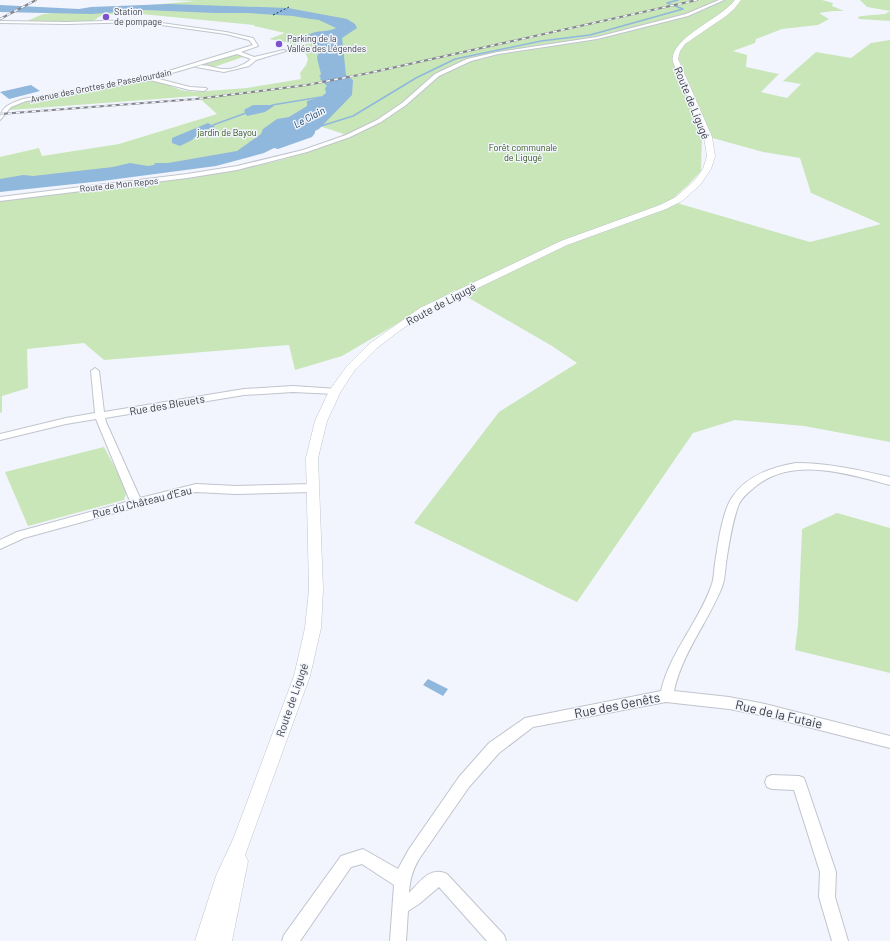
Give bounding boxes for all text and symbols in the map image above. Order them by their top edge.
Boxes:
place label: Station de pompage [114,6,162,27]
marker: Station de pompage [101,12,111,22]
place label: Parking de la Vallée des Légendes [287,33,366,54]
marker: Parking de la Vallée des Légendes [274,39,284,49]
street label: Route de Ligugé [672,65,713,141]
street label: Avenue des Grottes de Passelourdain [29,66,172,105]
water label: Le Clain [291,104,327,130]
park label: jardin de Bayou [196,127,257,138]
park label: Forêt communale de Ligugé [489,142,557,163]
street label: Route de Mon Repos [79,175,159,194]
street label: Route de Ligugé [404,280,478,327]
street label: Rue des Bleuets [128,391,206,418]
street label: Rue du Château d'Eau [91,483,193,520]
street label: Route de Ligugé [273,661,310,738]
street label: Rue des Genêts [573,689,661,721]
street label: Rue de la Futaie [734,696,824,732]

